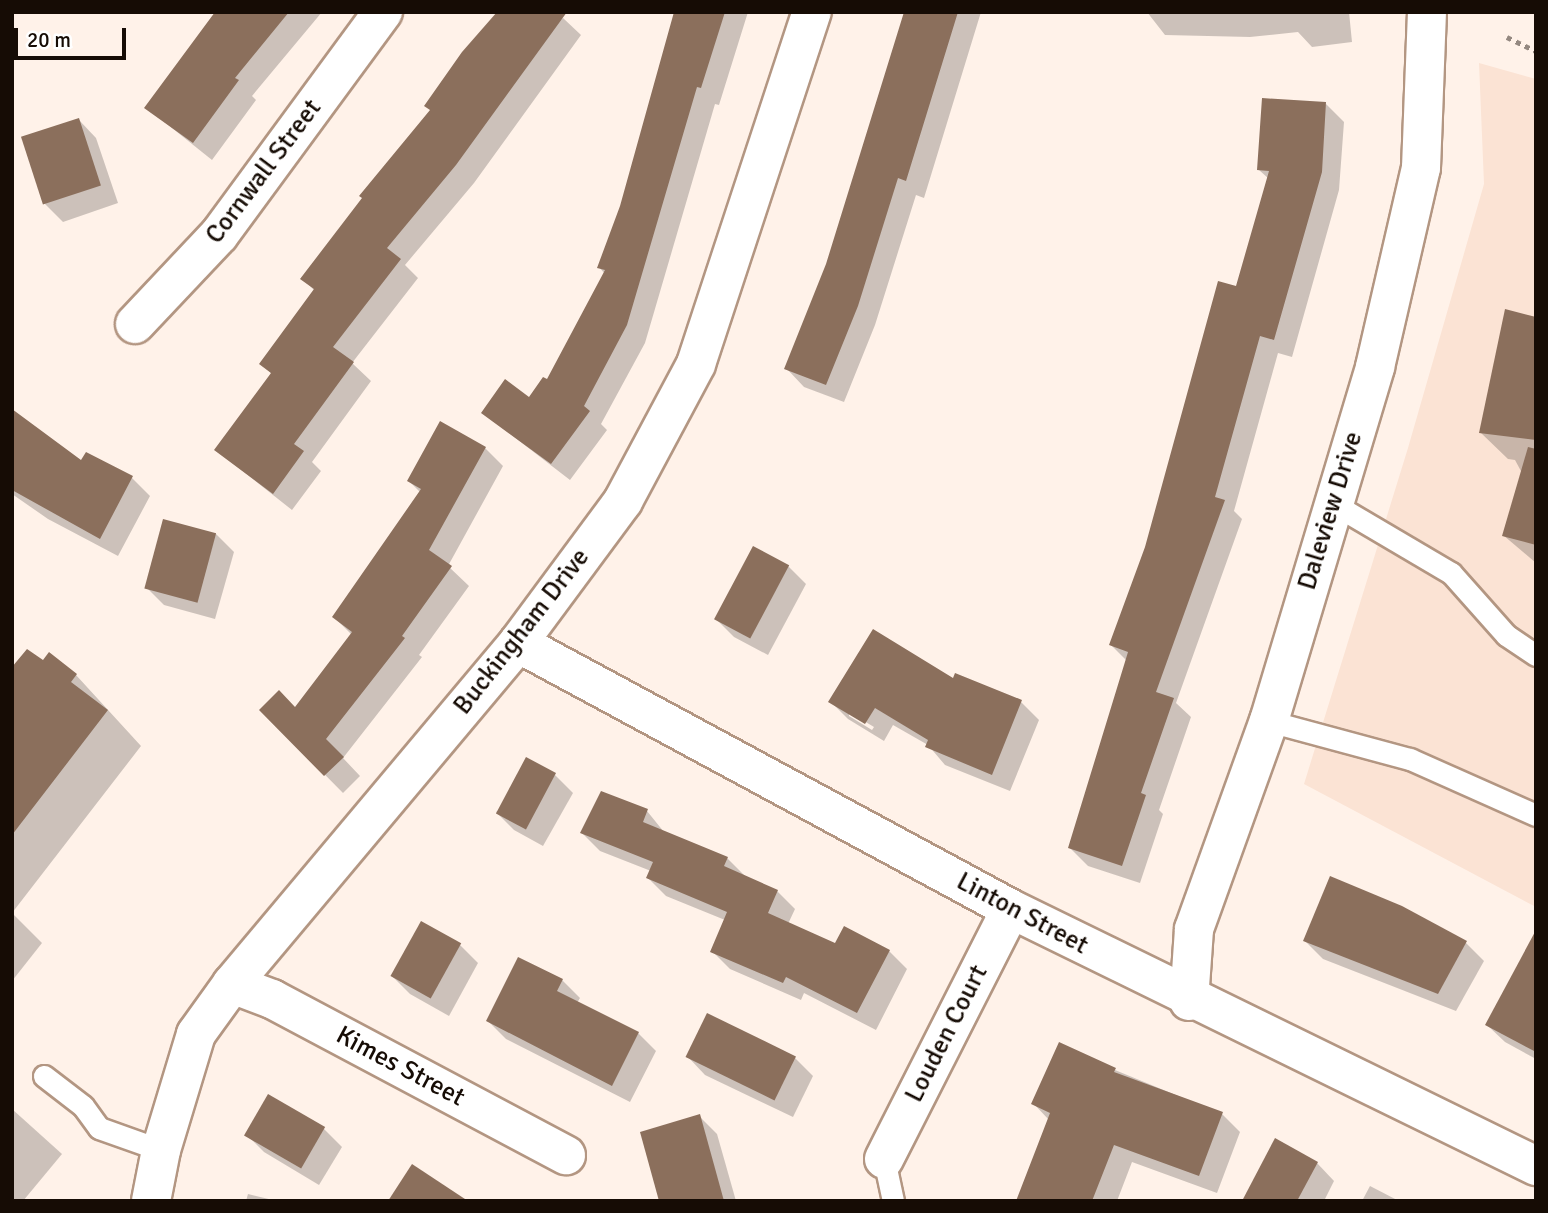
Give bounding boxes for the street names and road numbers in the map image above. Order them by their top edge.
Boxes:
street label: Cornwall Street [200,94,328,250]
street label: Daleview Drive [1292,428,1370,594]
street label: Buckingham Drive [448,543,596,721]
street label: Linton Street [951,866,1093,962]
street label: Louden Court [899,960,995,1108]
street label: Kimes Street [330,1020,470,1114]

